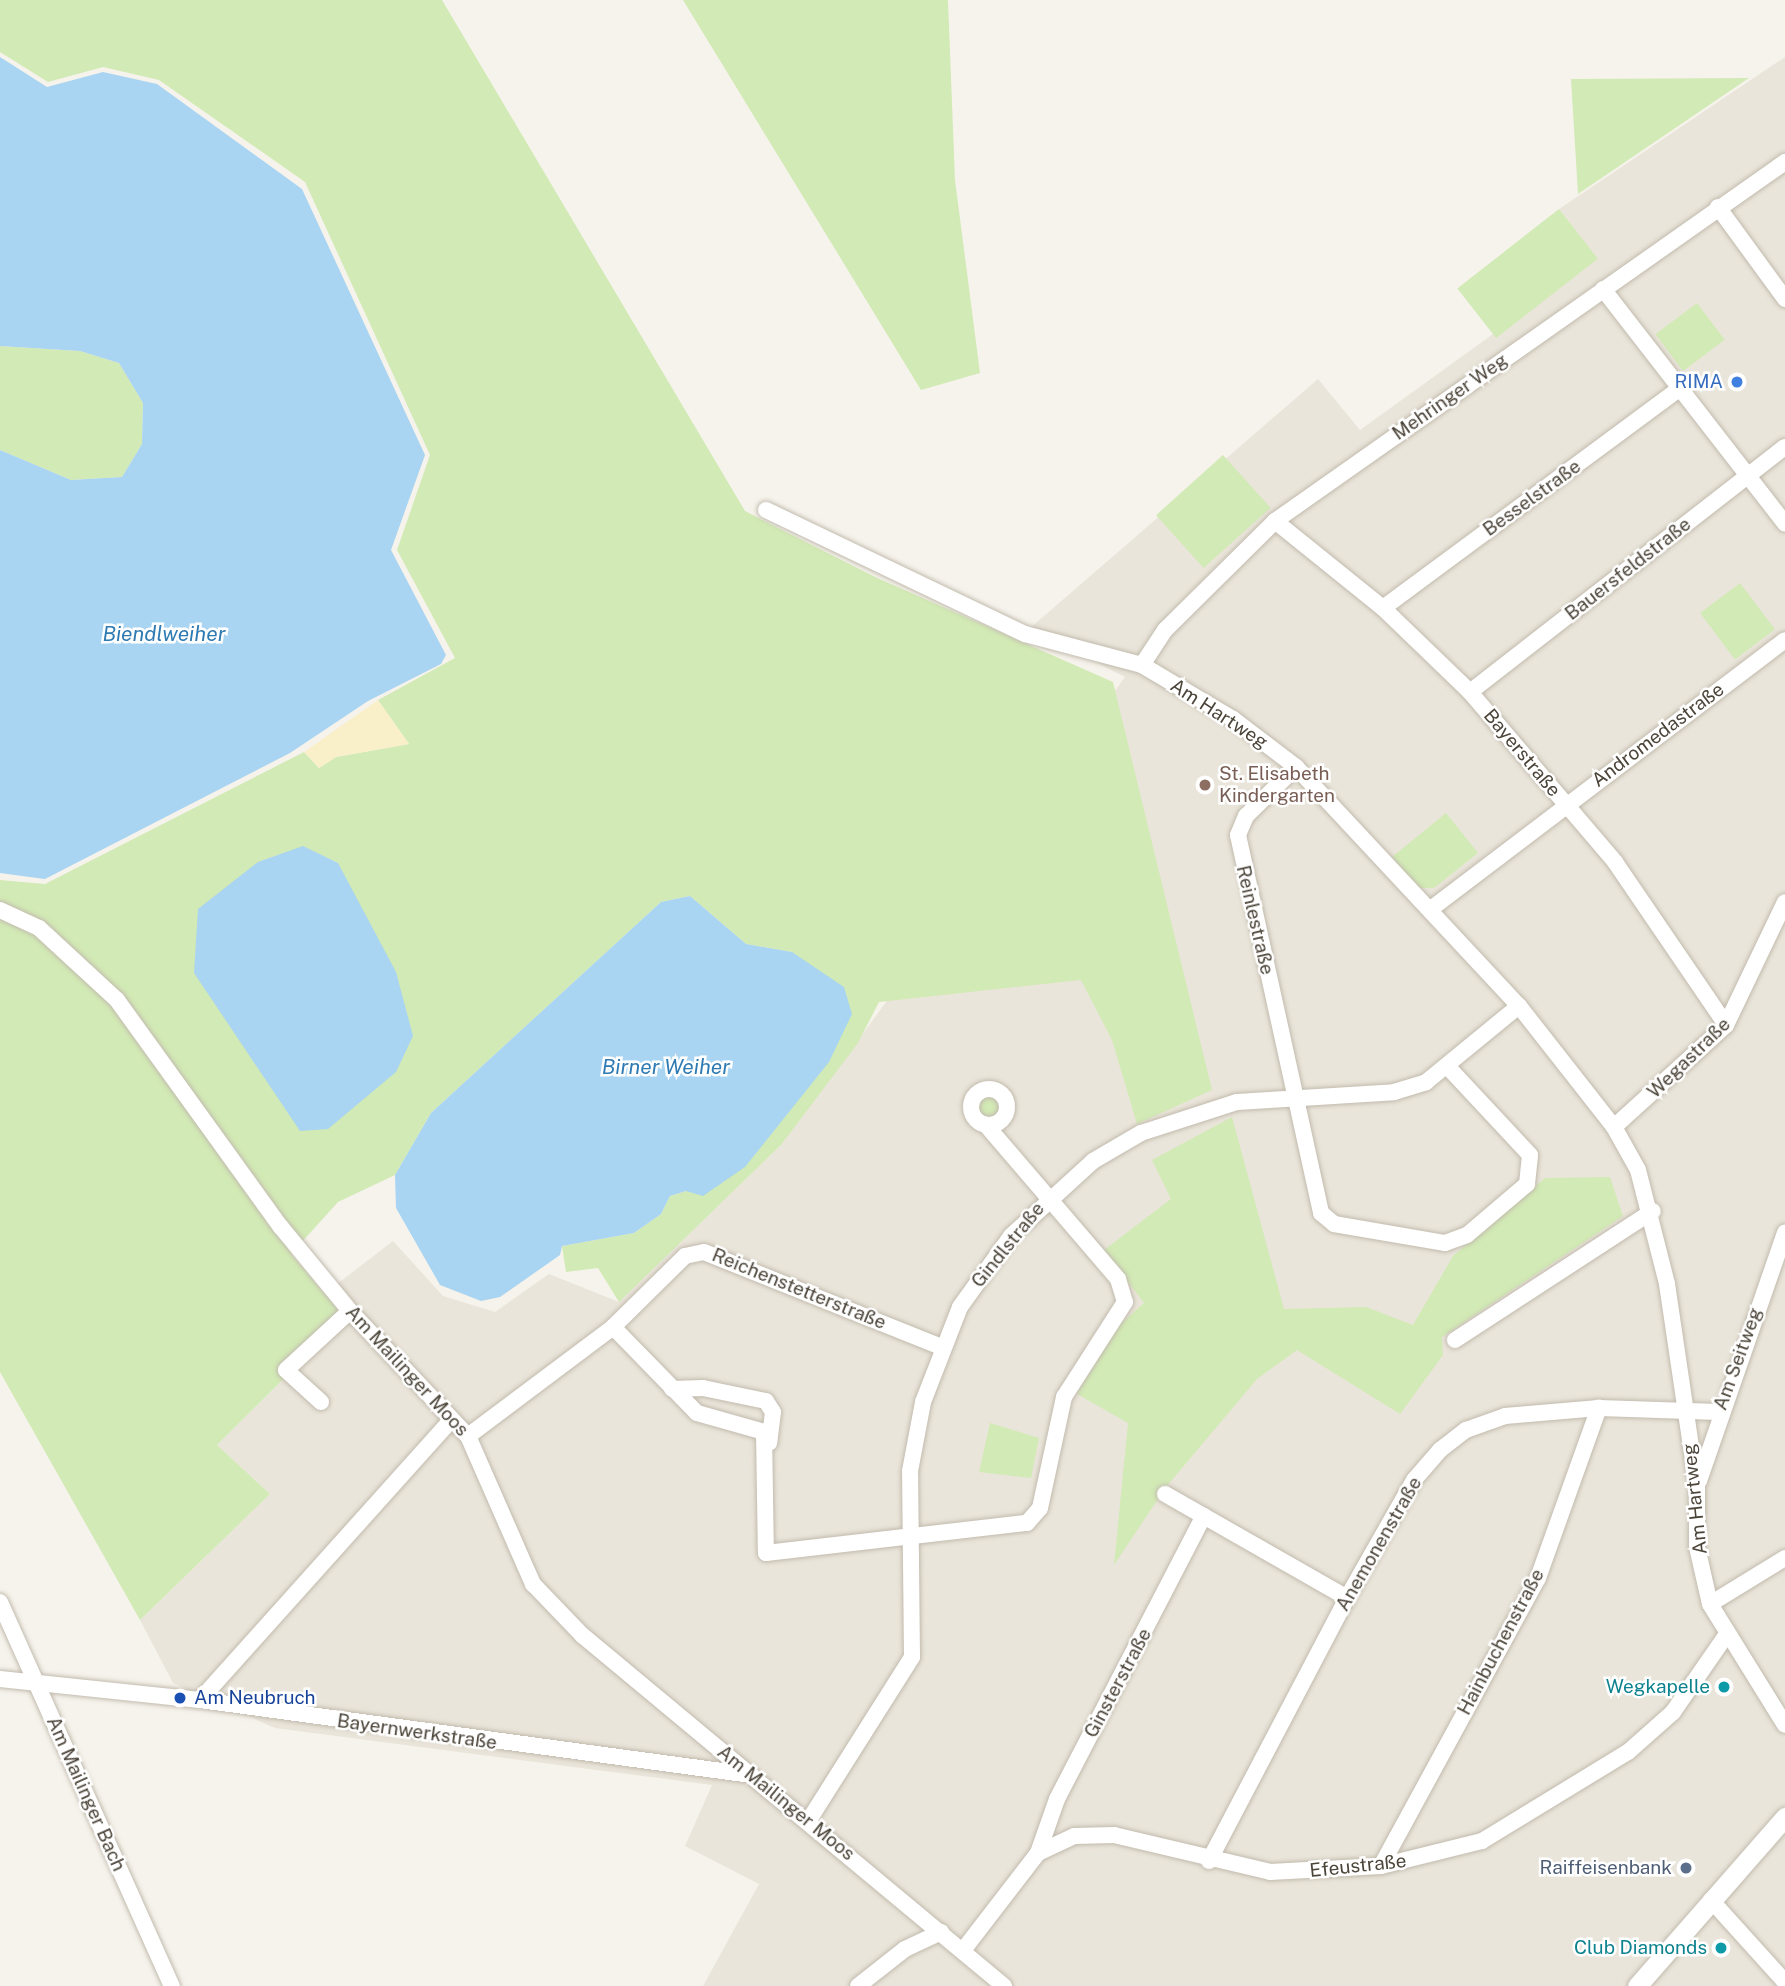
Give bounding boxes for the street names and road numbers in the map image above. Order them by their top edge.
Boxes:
street label: Mehringer Weg [1388,349,1512,445]
street label: Besselstraße [1479,455,1585,541]
street label: Bauersfeldstraße [1561,513,1695,625]
street label: Am Hartweg [1166,674,1272,754]
street label: Andromedastraße [1588,678,1728,792]
street label: Bayerstraße [1479,705,1565,801]
street label: Reinlestraße [1231,863,1279,977]
street label: Wegastraße [1643,1013,1735,1103]
street label: Gindlstraße [967,1198,1049,1292]
street label: Reichenstetterstraße [709,1244,889,1334]
street label: Am Mailinger Moos [341,1301,473,1441]
street label: Am Seitweg [1709,1305,1767,1413]
street label: Am Hartweg [1678,1442,1712,1556]
street label: Anemonenstraße [1331,1473,1427,1615]
street label: Hainbuchenstraße [1453,1565,1549,1719]
street label: Ginsterstraße [1080,1624,1156,1742]
street label: Bayernwerkstraße [336,1709,498,1755]
street label: Am Mailinger Bach [42,1713,130,1875]
street label: Am Mailinger Moos [713,1741,859,1865]
street label: Efeustraße [1308,1850,1408,1882]

